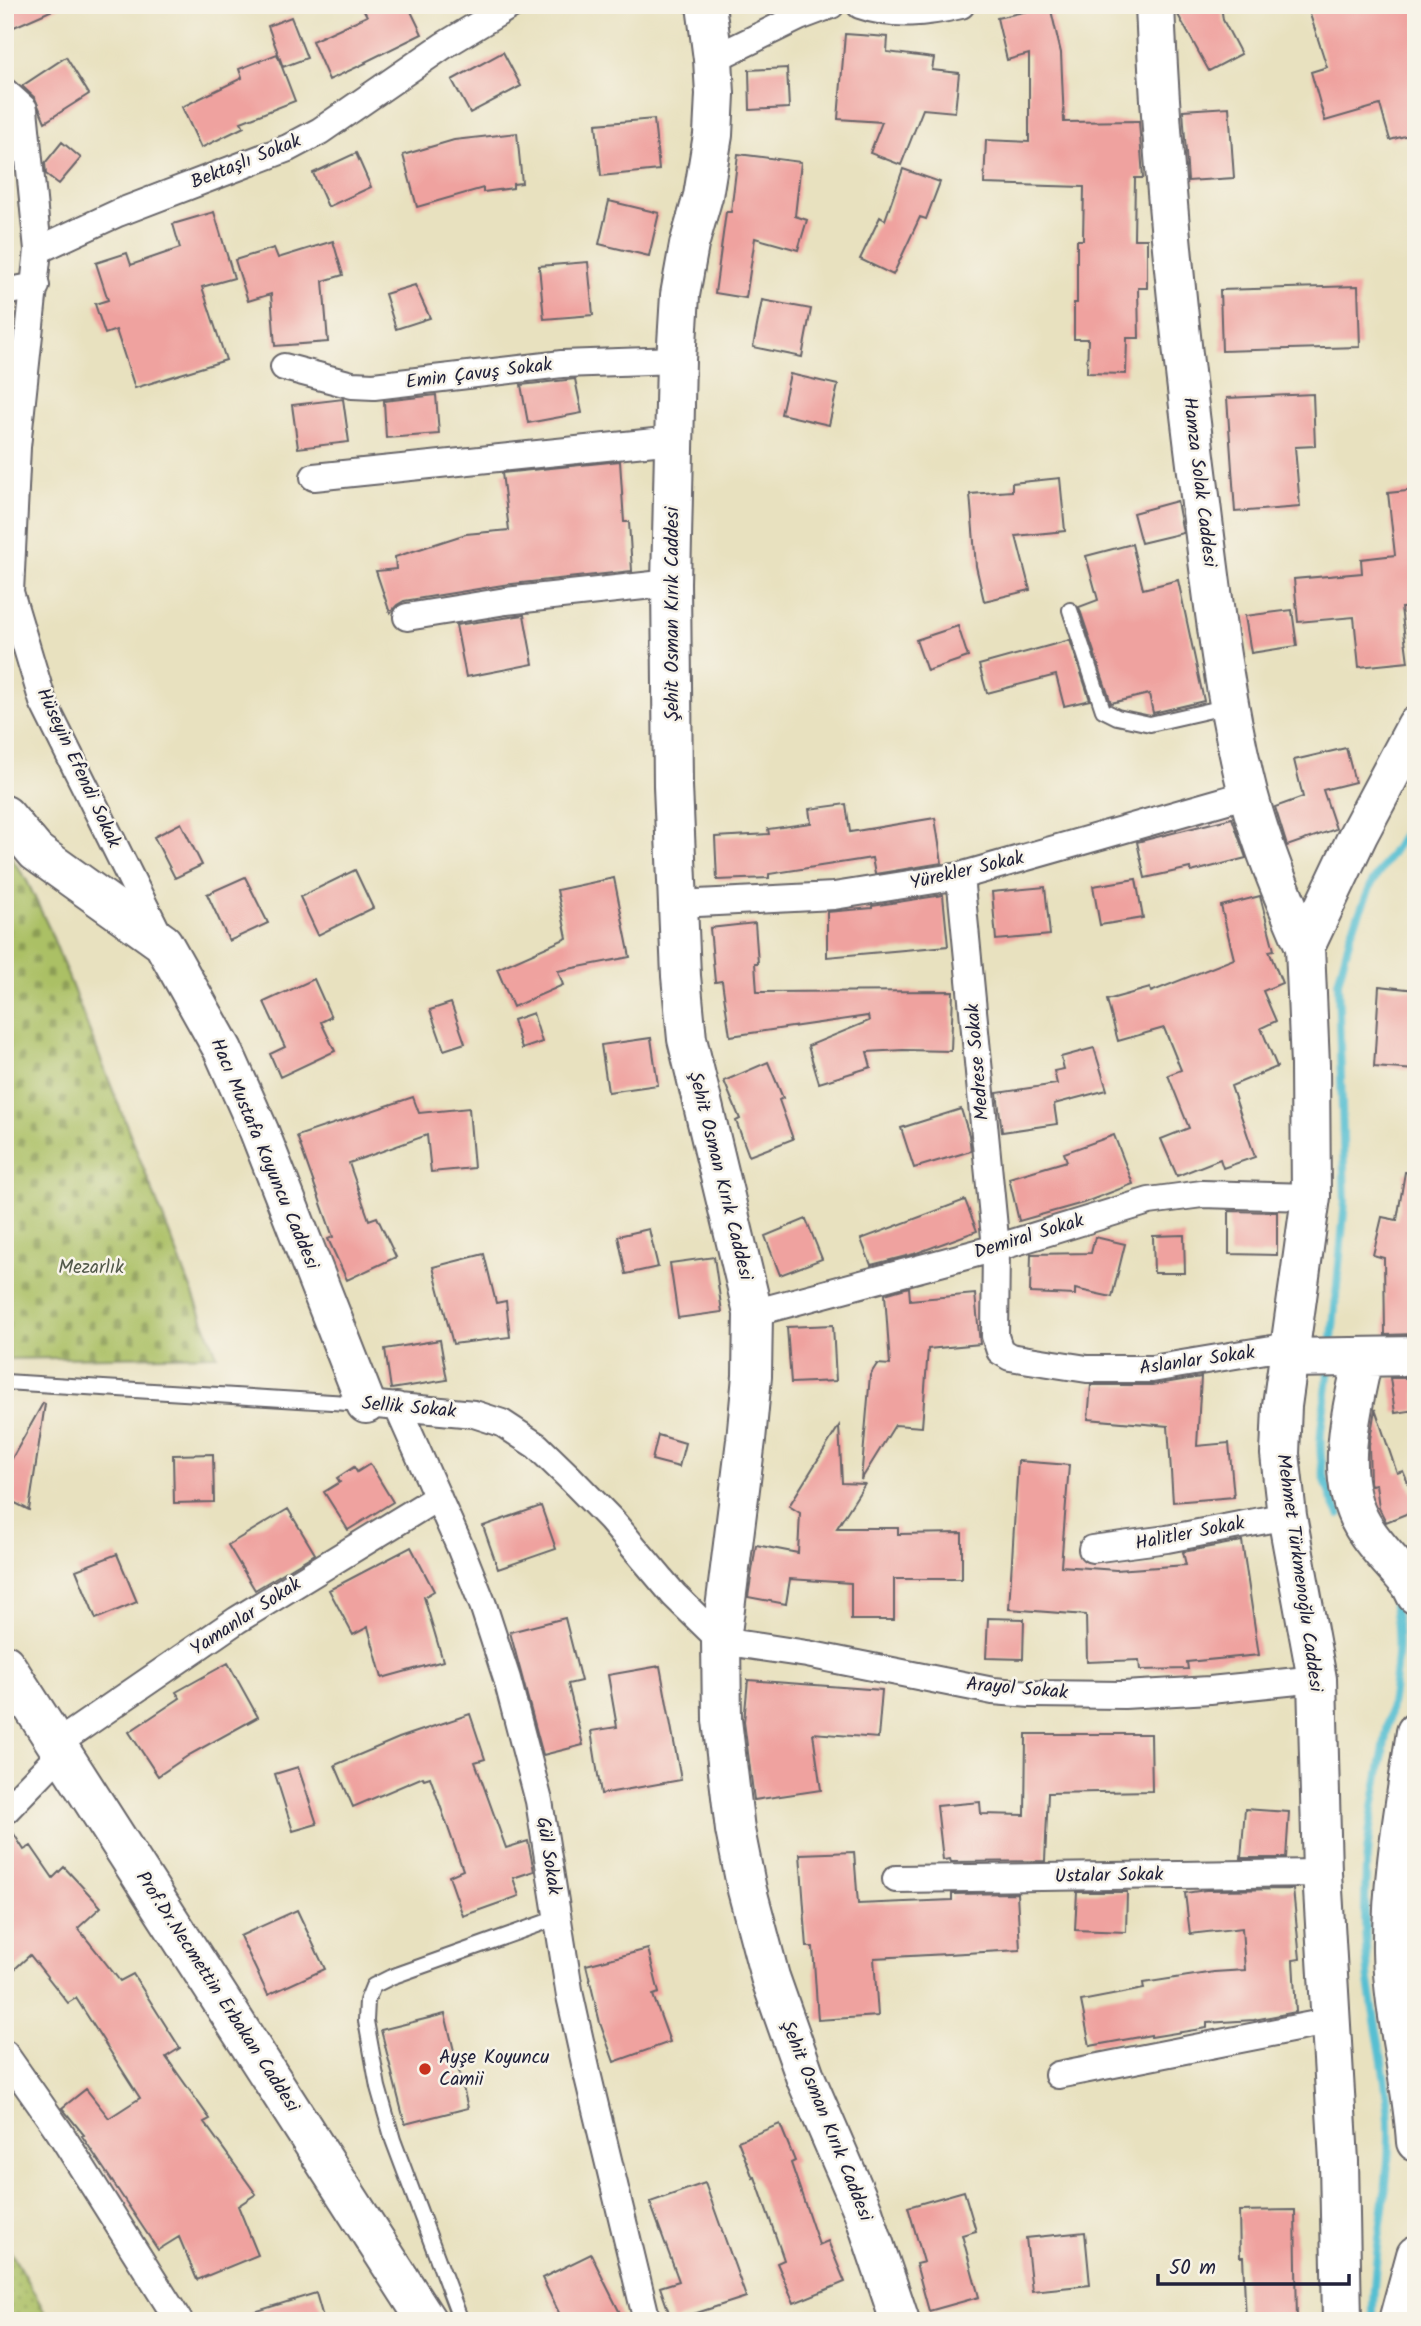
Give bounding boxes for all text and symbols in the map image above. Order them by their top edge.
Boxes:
street label: Bektaşlı Sokak [186,126,306,198]
street label: Emin Çavuş Sokak [404,350,554,398]
street label: Hamza Solak Caddesi [1174,395,1224,570]
street label: Şehit Osman Kırık Caddesi [658,505,688,721]
street label: Hüseyin Efendi Sokak [28,683,128,853]
street label: Yürekler Sokak [907,843,1027,899]
street label: Medrese Sokak [958,1002,998,1122]
street label: Hacı Mustafa Koyuncu Caddesi [202,1034,327,1276]
street label: Şehit Osman Kırık Caddesi [680,1068,761,1285]
street label: Demiral Sokak [970,1206,1088,1268]
park label: Mezarlık [58,1253,124,1283]
street label: Aslanlar Sokak [1137,1338,1257,1384]
street label: Sellik Sokak [361,1389,457,1427]
street label: Mehmet Türkmenoğlu Caddesi [1267,1452,1331,1695]
street label: Halitler Sokak [1133,1509,1247,1559]
street label: Yamanlar Sokak [185,1570,307,1664]
street label: Arayol Sokak [965,1670,1069,1708]
street label: Gül Sokak [527,1815,569,1897]
street label: Ustalar Sokak [1054,1860,1164,1892]
street label: Prof.Dr.Necmettin Erbakan Caddesi [127,1865,307,2120]
street label: Şehit Osman Kırık Caddesi [772,2016,881,2227]
place label: Ayşe Koyuncu Camii [439,2043,549,2095]
marker: Ayşe Koyuncu Camii [417,2061,433,2077]
scale bar [1158,2242,1349,2286]
text: 50 m [1169,2252,1216,2285]

